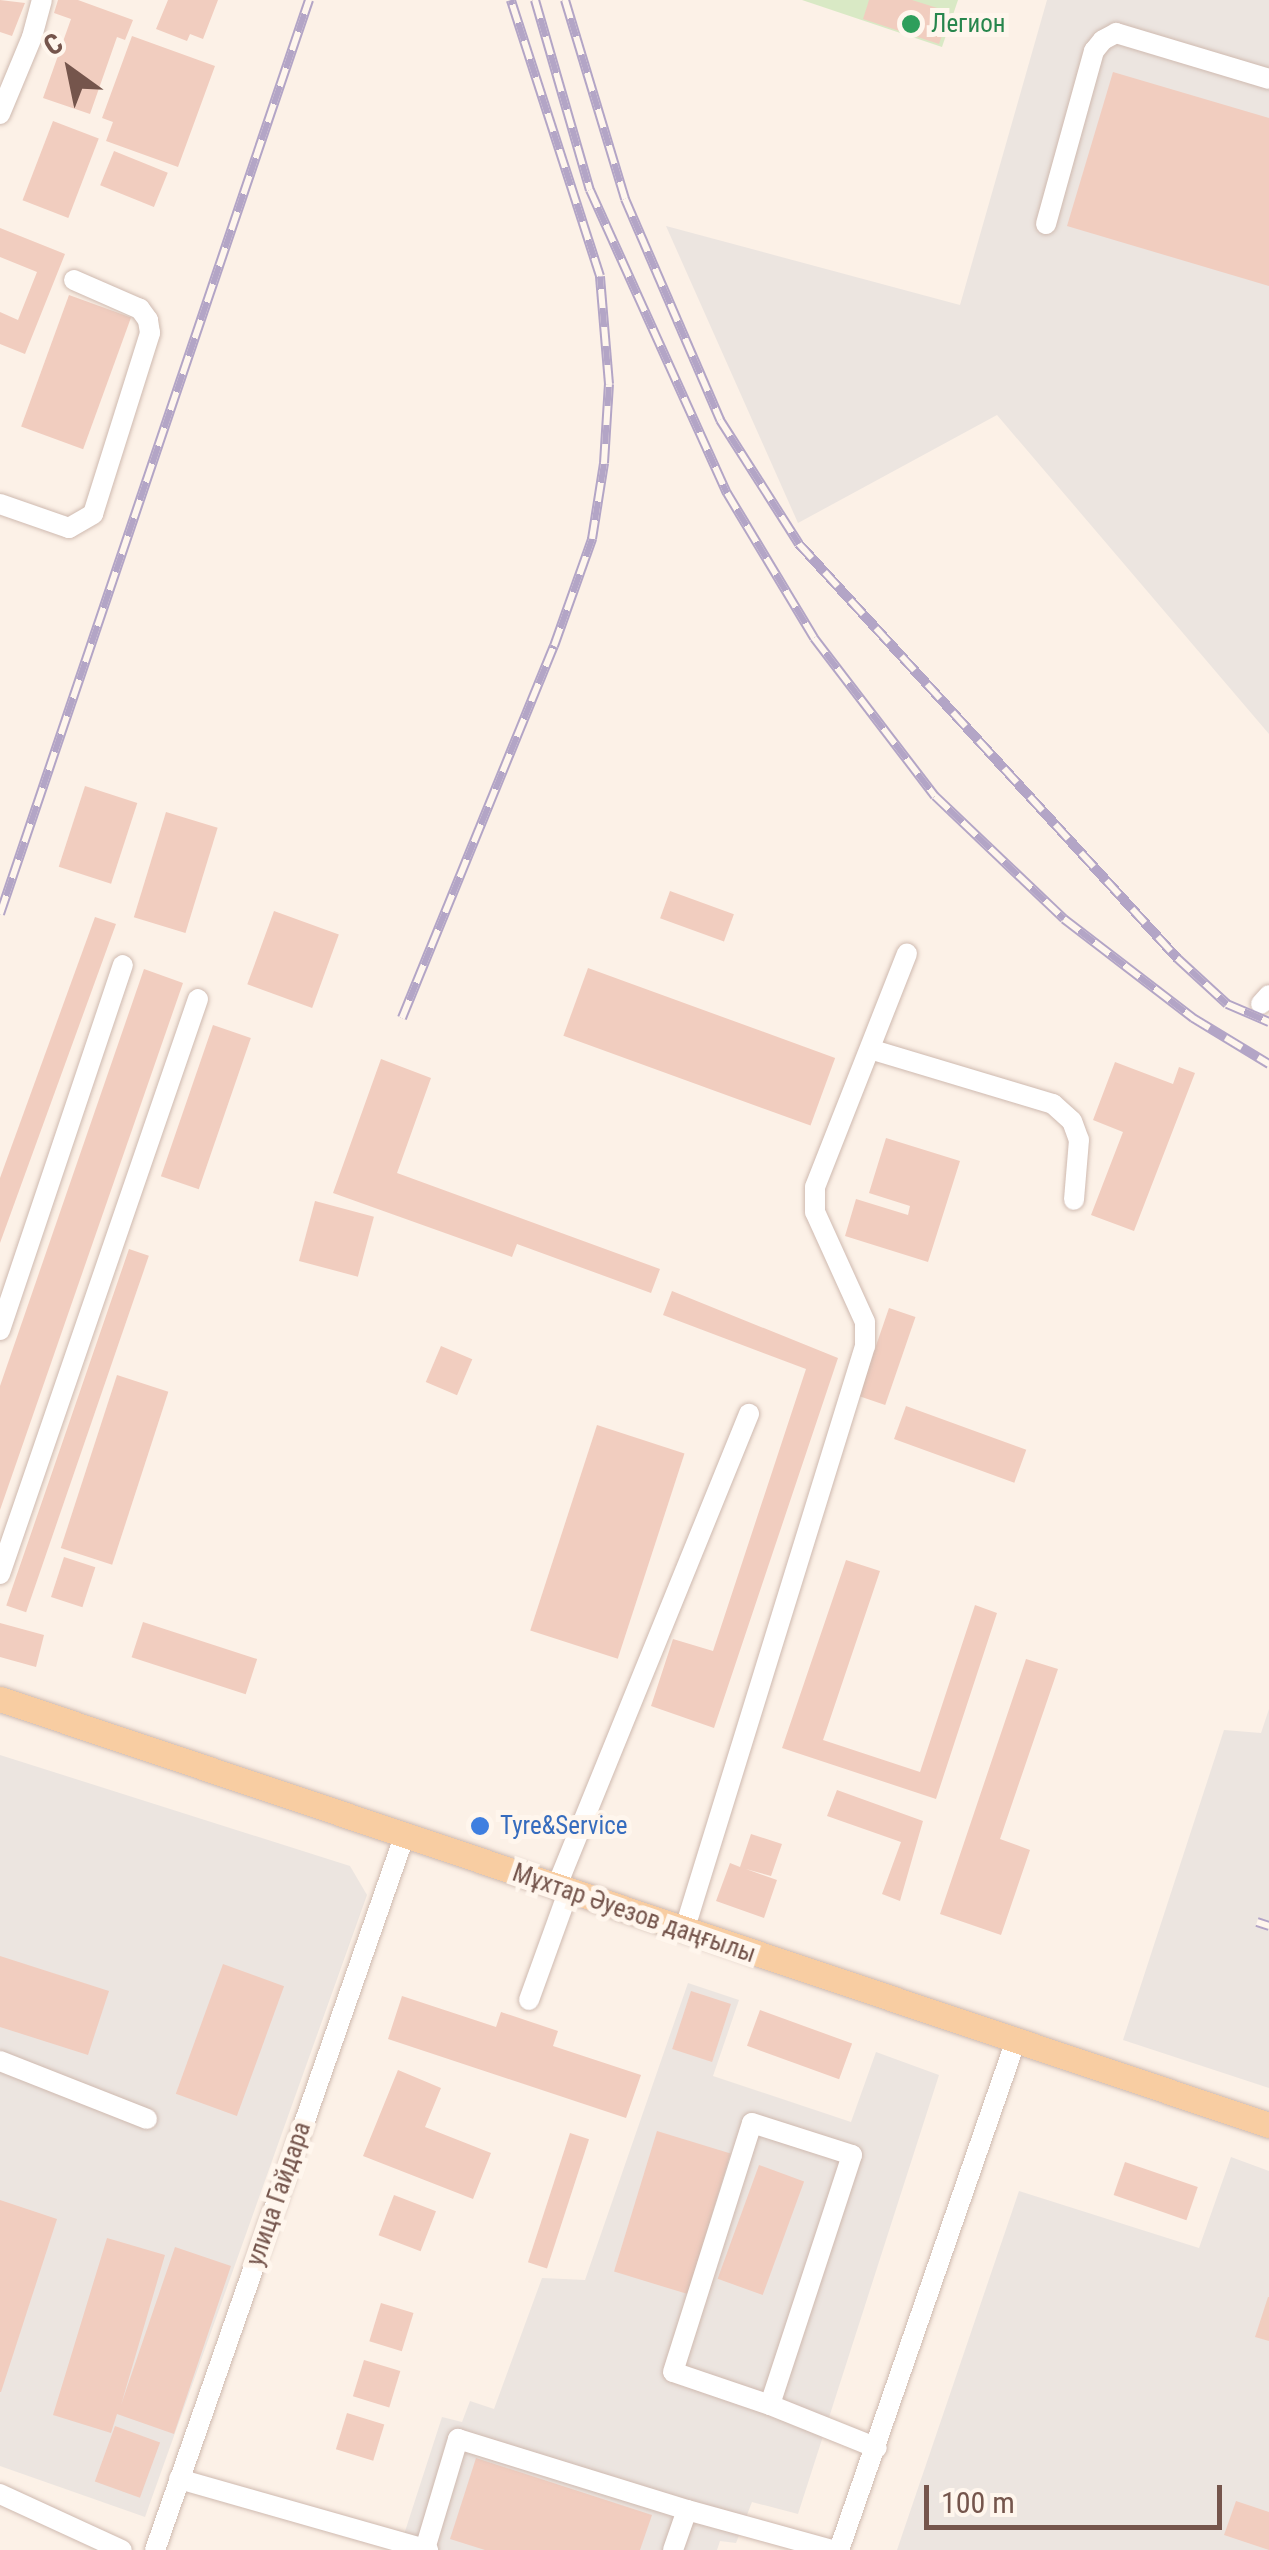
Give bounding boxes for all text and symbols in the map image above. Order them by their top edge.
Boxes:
place label: Легион [931,9,1005,39]
marker: Легион [900,13,922,35]
north arrow [20,20,120,120]
text: С [38,26,69,63]
place label: Tyre&Service [500,1811,627,1841]
marker: Tyre&Service [469,1815,491,1837]
street label: Мұхтар Әуезов даңғылы [508,1858,760,1970]
street label: улица Гайдара [240,2118,318,2270]
scale bar [929,2465,1226,2527]
text: 100 m [941,2485,1015,2520]

